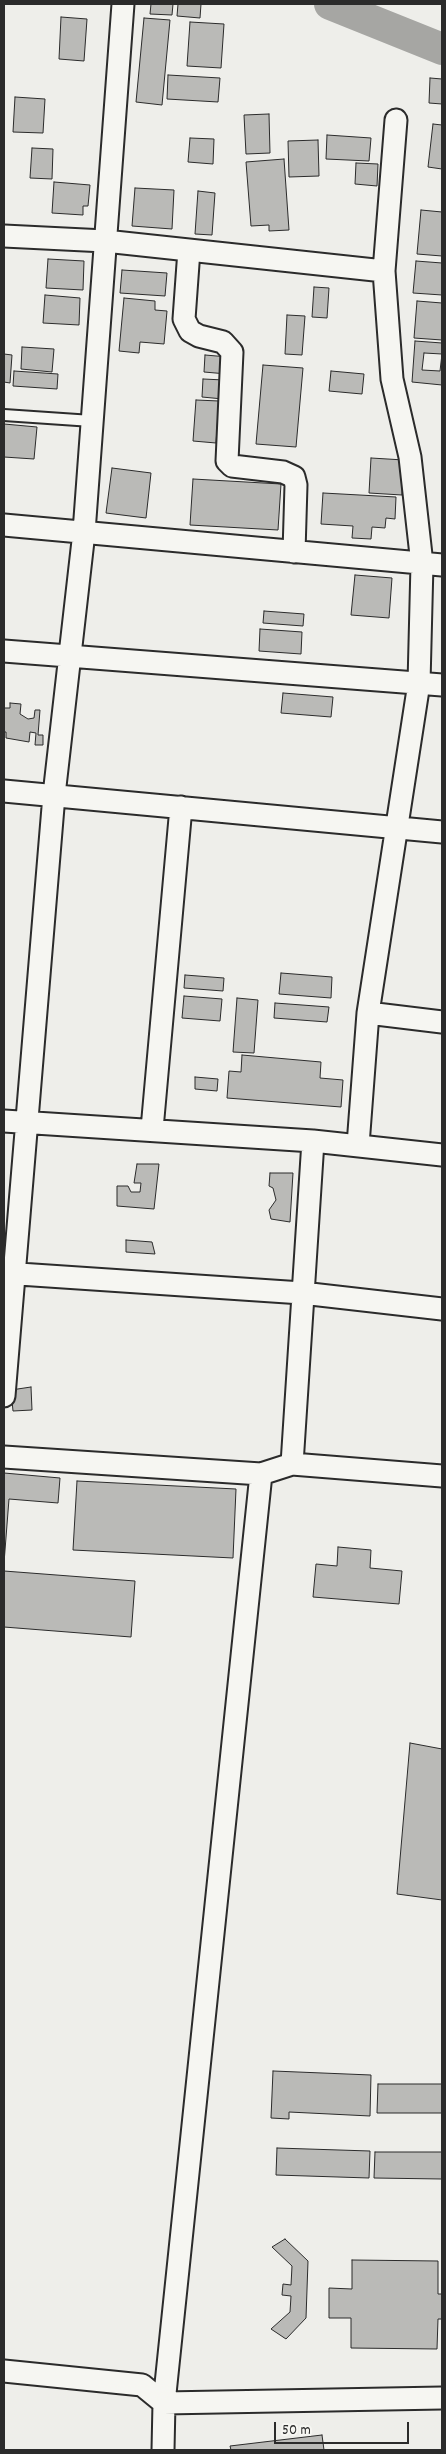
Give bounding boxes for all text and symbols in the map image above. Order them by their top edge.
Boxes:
scale bar [276,2412,411,2444]
text: 50 m [282,2420,311,2442]

